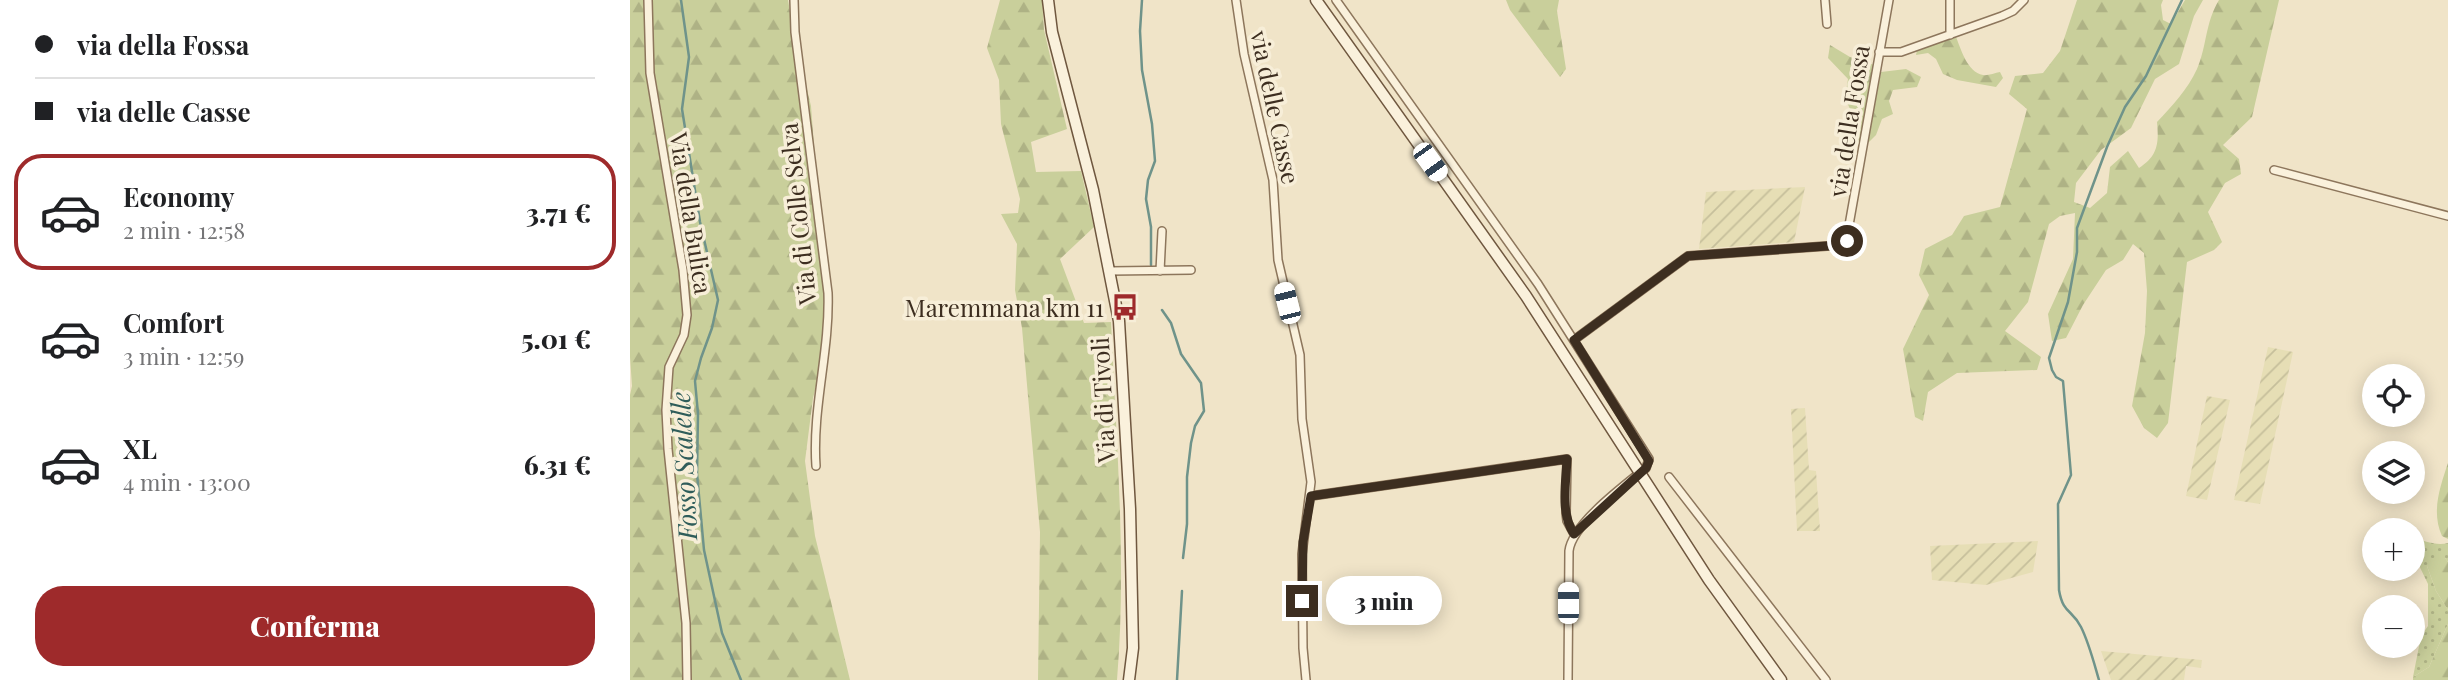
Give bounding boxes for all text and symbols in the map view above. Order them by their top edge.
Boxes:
street label: via delle Casse [1244,26,1308,187]
text: via della Fossa [77,27,249,62]
street label: via della Fossa [1820,43,1876,200]
text: via delle Casse [77,94,251,129]
street label: Via di Colle Selva [772,121,823,307]
street label: Via della Bulica [663,129,721,296]
car [1410,139,1451,185]
text: Economy [123,179,234,214]
icon: car [39,181,102,244]
text: 3.71 € [526,195,591,230]
text: 2 min · 12:58 [123,214,245,245]
route start [1831,225,1863,257]
car [1272,280,1303,326]
place label: Maremmana km 11 [905,291,1104,323]
bus stop icon: Maremmana km 11 [1110,292,1140,322]
text: Comfort [123,305,224,340]
icon: car [39,307,102,370]
text: 5.01 € [521,321,591,356]
street label: Via di Tivoli [1083,336,1121,465]
text: 3 min · 12:59 [123,340,244,371]
map controls [2362,364,2425,658]
button: locate [2362,364,2425,427]
water label: Fosso Scalelle [662,391,704,542]
text: XL [123,431,157,466]
icon: car [39,433,102,496]
button: layers [2362,441,2425,504]
text: 6.31 € [524,447,591,482]
text: 4 min · 13:00 [123,466,251,497]
button: + [2362,518,2425,581]
callout: 3 min [1326,576,1442,626]
car [1558,582,1579,624]
route end [1286,585,1318,617]
text: 3 min [1354,585,1414,616]
button: Conferma [35,586,595,666]
button: − [2362,595,2425,658]

